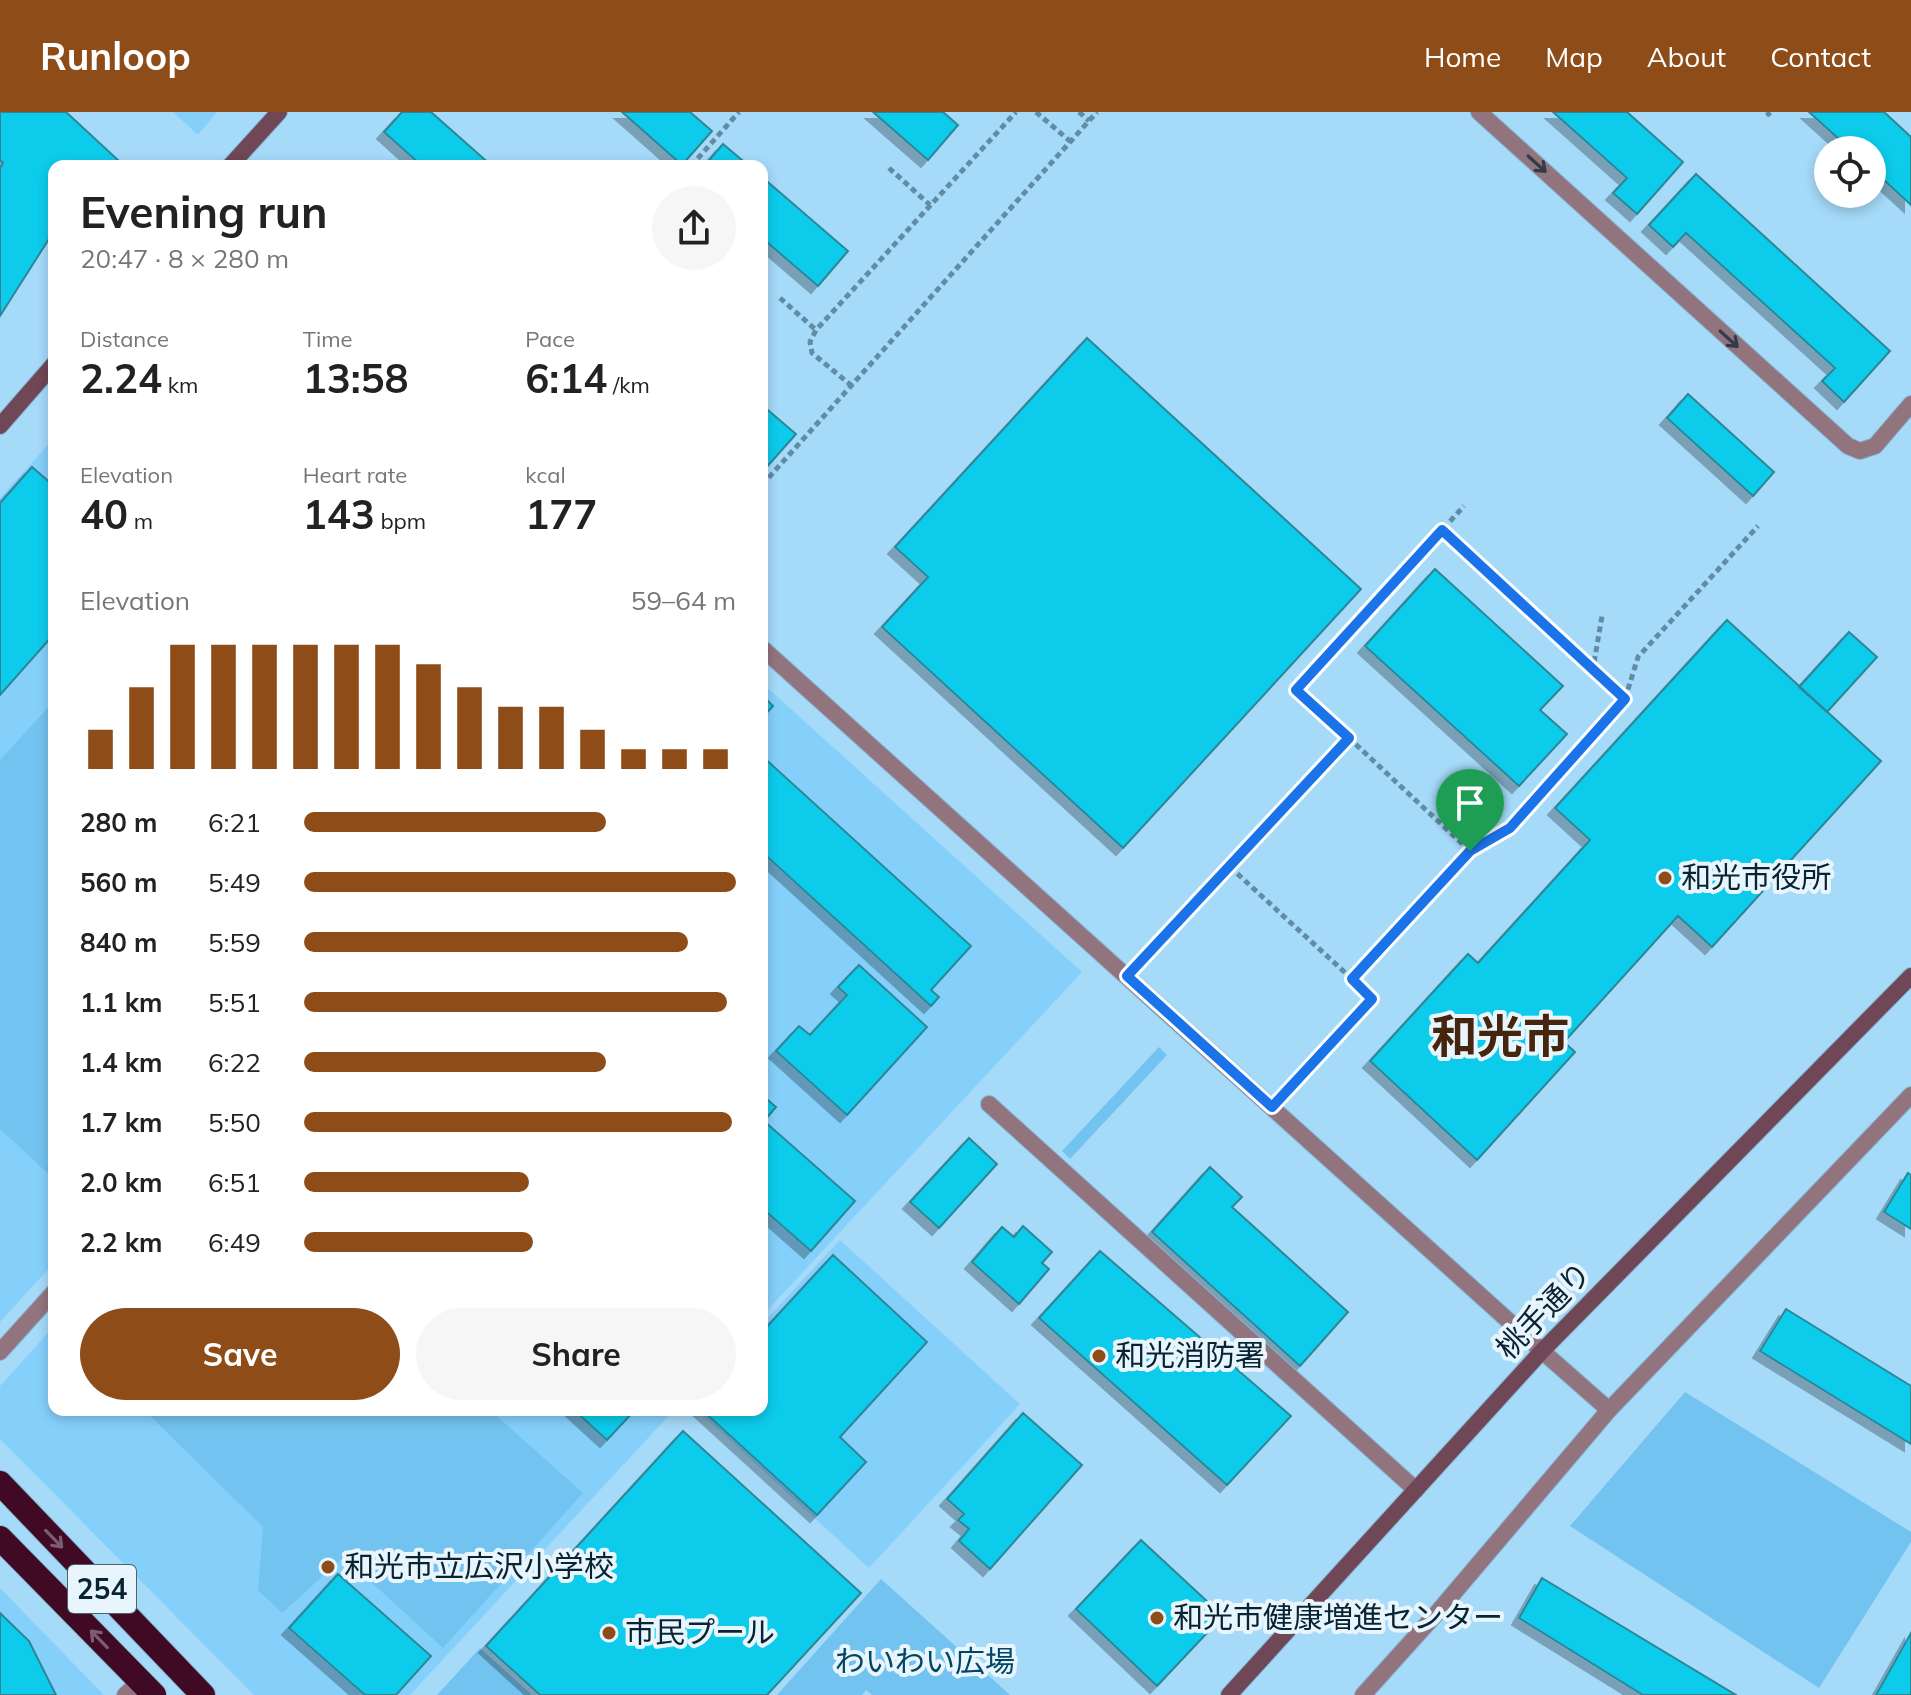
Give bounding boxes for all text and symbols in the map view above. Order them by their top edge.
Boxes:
text: Runloop [40,32,191,80]
text: Home [1424,39,1501,74]
text: Map [1545,39,1603,74]
text: About [1647,39,1726,74]
text: Contact [1770,39,1871,74]
map controls [1814,136,1886,208]
button: locate [1814,136,1886,208]
one-way arrow [1526,155,1546,173]
text: Evening run [80,184,327,239]
button: share [652,186,736,270]
text: 20:47 · 8 × 280 m [80,242,289,275]
text: Distance [80,325,169,353]
text: Time [303,325,352,353]
text: Pace [525,325,575,353]
one-way arrow [1719,329,1739,347]
text: 2.24 [80,353,162,403]
text: 13:58 [303,353,409,403]
text: 6:14 [525,353,607,403]
text: km [162,371,198,399]
text: /km [607,371,650,399]
text: Elevation [80,461,173,489]
text: Heart rate [303,461,407,489]
text: kcal [525,461,566,489]
text: 40 [80,489,128,539]
text: 143 [303,489,375,539]
text: 177 [525,489,597,539]
text: m [128,507,153,535]
text: bpm [375,507,426,535]
text: Elevation [80,584,190,617]
text: 59–64 m [631,584,736,617]
pin [1436,769,1504,851]
icon: arrive [1448,781,1492,825]
text: 280 m [80,806,157,839]
text: 6:21 [208,806,261,839]
place label: 和光市役所 [1681,858,1831,896]
text: 560 m [80,866,157,899]
text: 5:49 [208,866,261,899]
marker: 和光市役所 [1656,869,1674,887]
text: 840 m [80,926,157,959]
text: 5:59 [208,926,261,959]
text: 1.1 km [80,986,163,1019]
text: 5:51 [208,986,261,1019]
district label: 和光市 [1431,1007,1569,1065]
text: 1.4 km [80,1046,163,1079]
text: 6:22 [208,1046,261,1079]
text: 1.7 km [80,1106,163,1139]
text: 5:50 [208,1106,261,1139]
text: 2.0 km [80,1166,163,1199]
text: 6:51 [208,1166,261,1199]
text: 2.2 km [80,1226,163,1259]
text: 6:49 [208,1226,261,1259]
street label: 桃手通り [1488,1254,1599,1367]
button: Save [80,1308,400,1400]
button: Share [416,1308,736,1400]
place label: 和光消防署 [1115,1336,1265,1374]
marker: 和光消防署 [1090,1347,1108,1365]
one-way arrow [44,1529,63,1549]
place label: 和光市立広沢小学校 [344,1547,614,1585]
marker: 和光市立広沢小学校 [319,1558,337,1576]
road number: 254 [68,1565,136,1613]
place label: 和光市健康増進センター [1173,1598,1503,1636]
marker: 和光市健康増進センター [1148,1609,1166,1627]
place label: 市民プール [625,1613,775,1651]
marker: 市民プール [600,1624,618,1642]
one-way arrow [90,1630,109,1649]
park label: わいわい広場 [835,1642,1015,1680]

